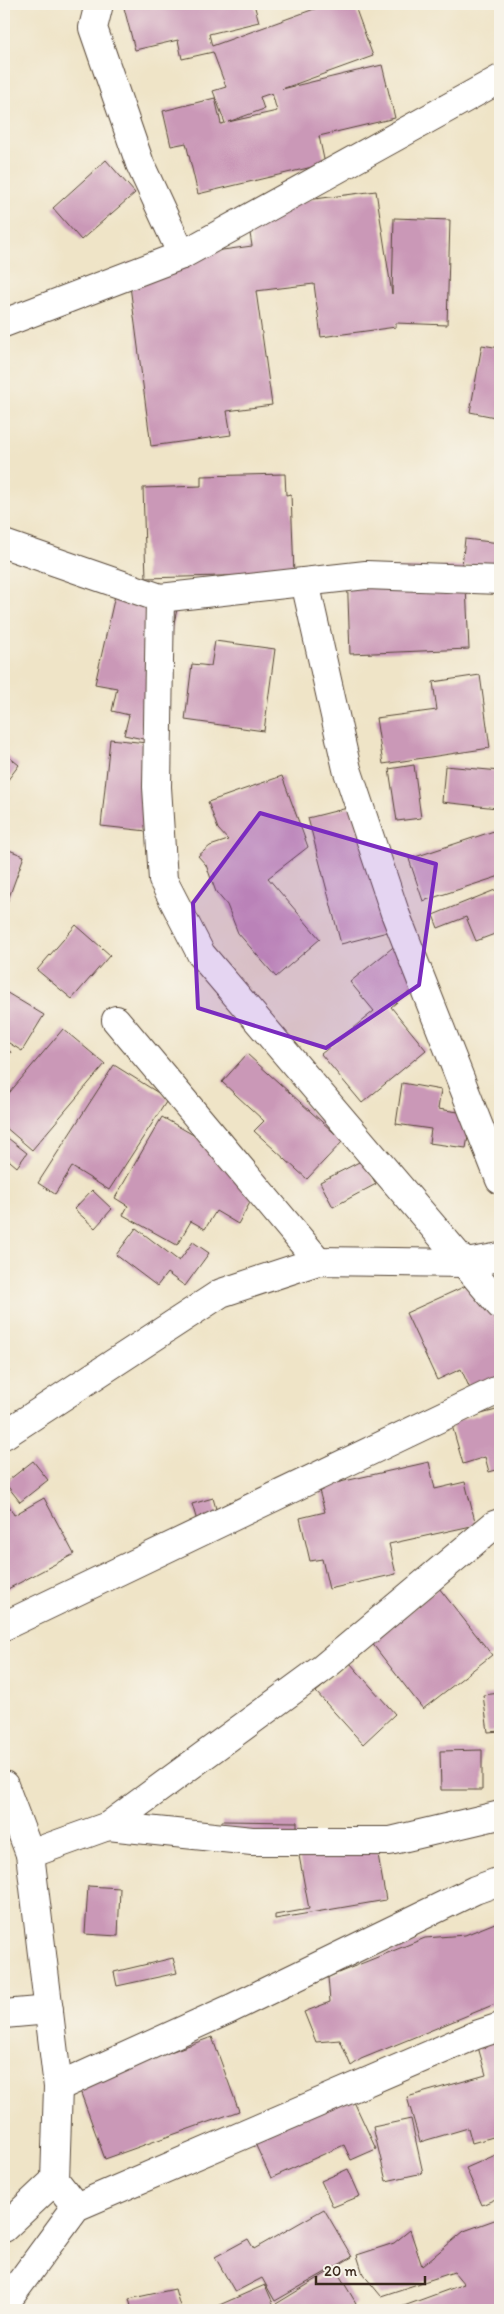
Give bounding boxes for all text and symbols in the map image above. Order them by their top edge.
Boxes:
scale bar [316,2254,425,2286]
text: 20 m [324,2262,358,2280]

